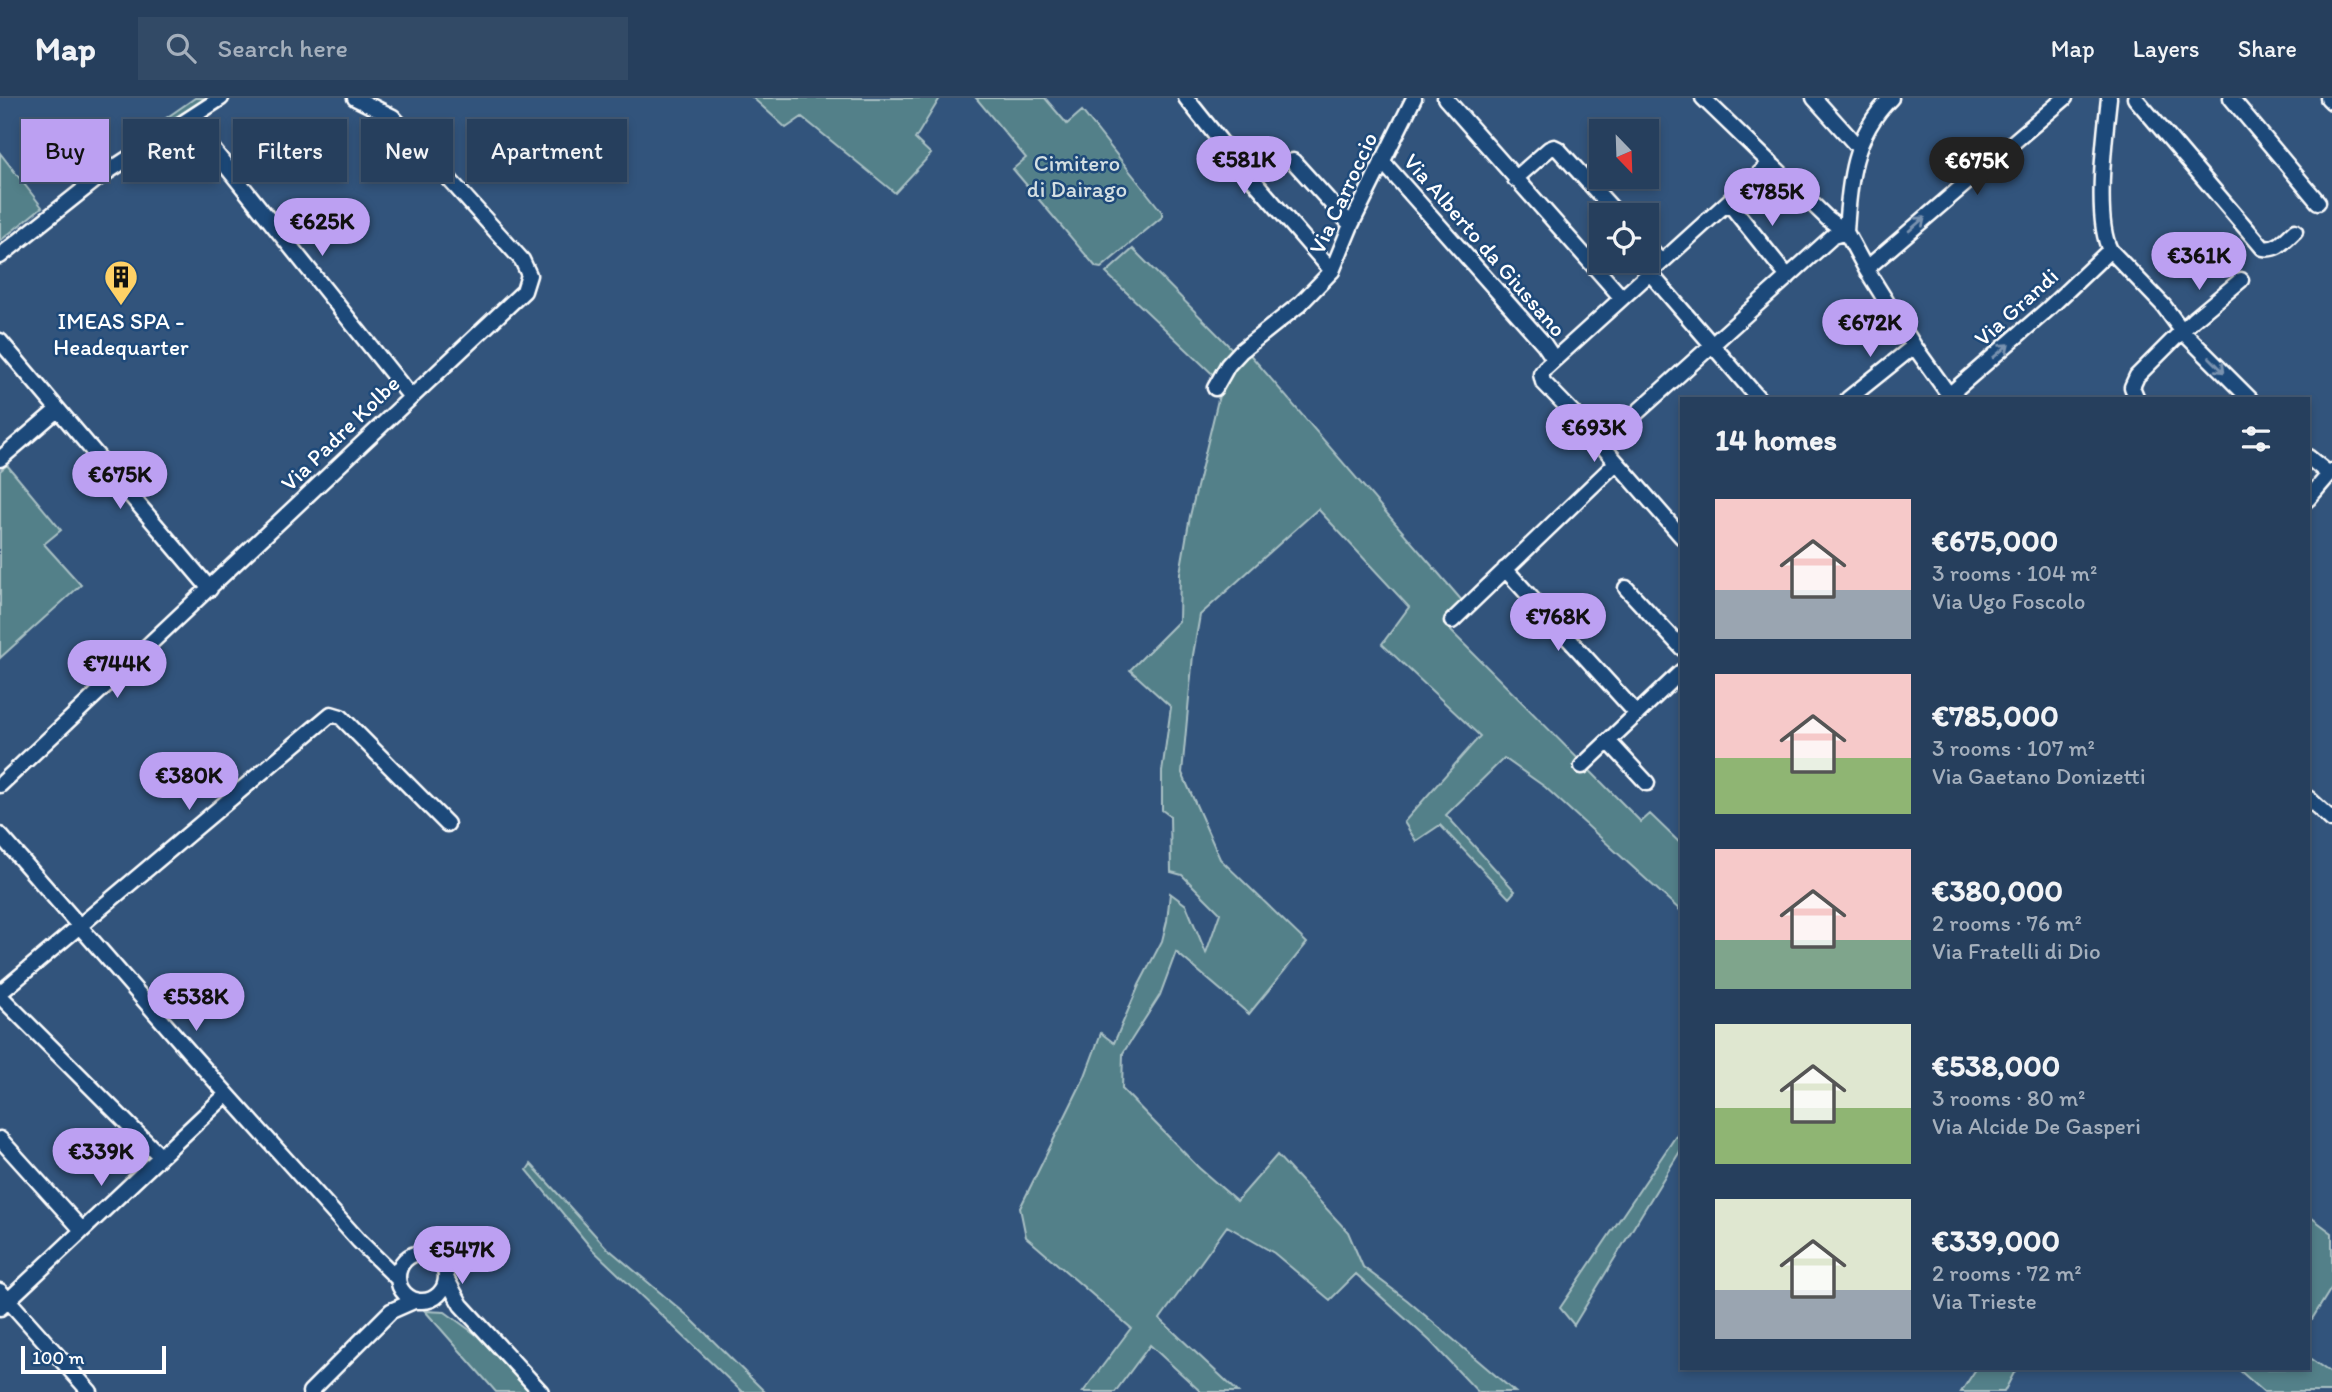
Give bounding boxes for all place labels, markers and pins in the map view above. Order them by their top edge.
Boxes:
pin: €581K [1195,136,1293,196]
pin: €675K [1928,138,2026,197]
pin: €785K [1723,169,1821,228]
pin: €625K [273,198,371,258]
pin: €361K [2150,232,2248,292]
building icon: IMEAS SPA - Headequarter [102,258,140,307]
pin: €672K [1821,300,1919,359]
place label: IMEAS SPA - Headequarter [53,307,189,361]
pin: €693K [1545,404,1643,464]
pin: €675K [71,452,169,511]
pin: €768K [1509,594,1607,653]
pin: €744K [68,640,166,700]
pin: €380K [140,752,238,812]
pin: €538K [147,974,245,1033]
pin: €339K [52,1128,150,1188]
pin: €547K [413,1226,511,1286]

